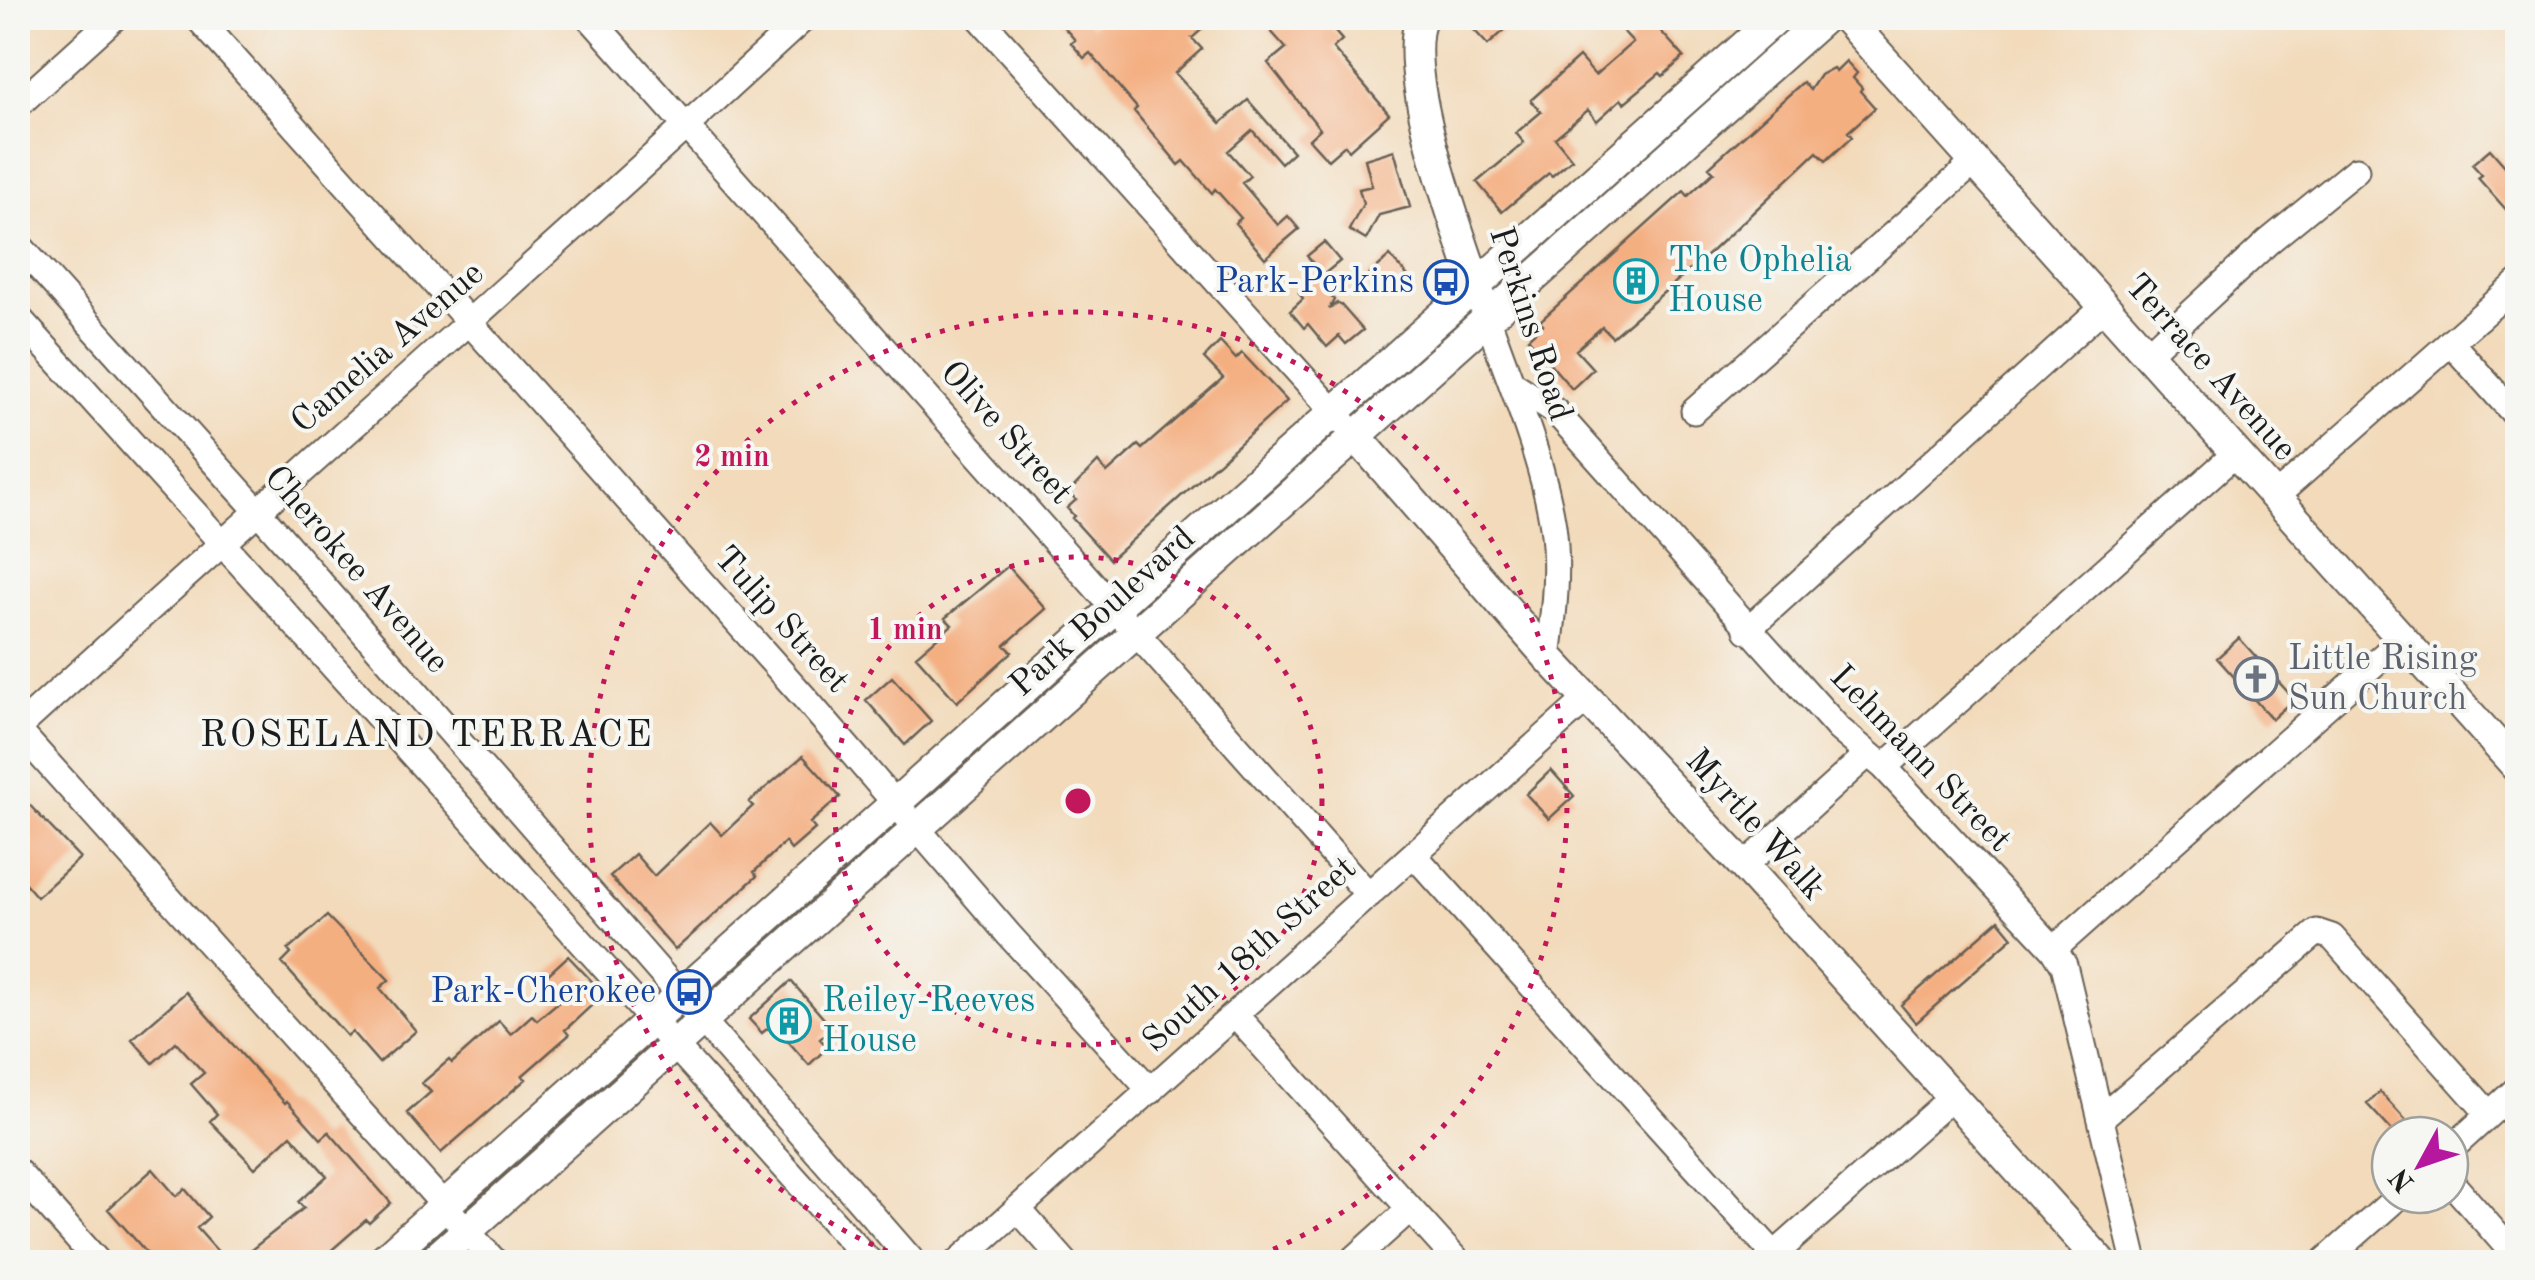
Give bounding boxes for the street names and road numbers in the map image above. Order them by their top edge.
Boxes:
street label: Perkins Road [1482,223,1578,425]
street label: Camelia Avenue [285,255,491,441]
street label: Terrace Avenue [2118,268,2302,468]
street label: Olive Street [933,355,1079,511]
street label: Cherokee Avenue [257,460,455,680]
street label: Park Boulevard [1004,520,1202,704]
street label: Tulip Street [707,540,855,700]
street label: Lehmann Street [1823,659,2017,859]
street label: Myrtle Walk [1679,743,1831,907]
street label: South 18th Street [1137,851,1363,1059]

